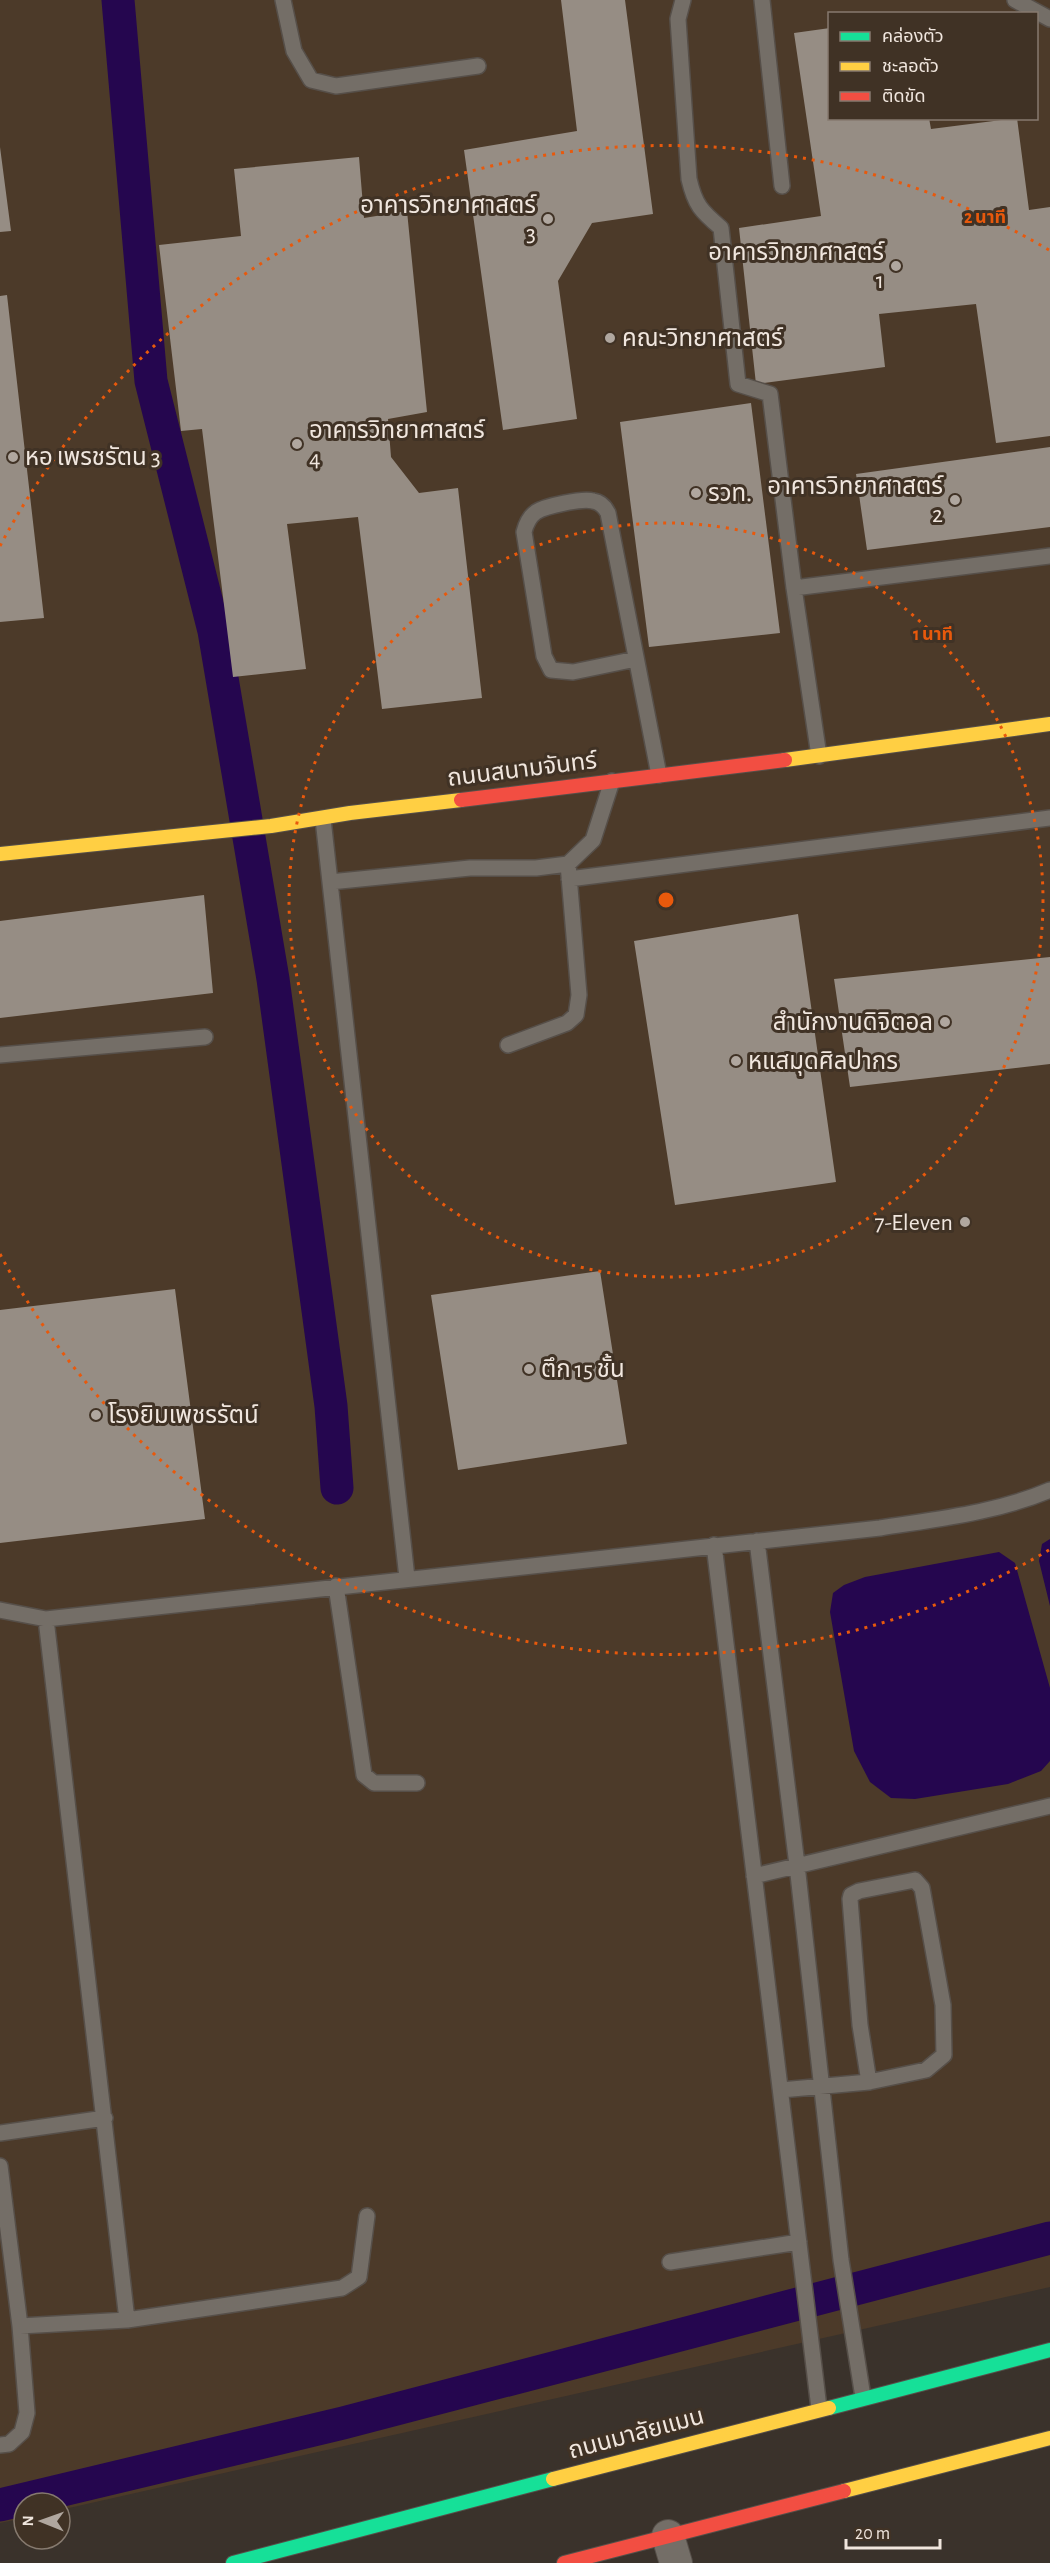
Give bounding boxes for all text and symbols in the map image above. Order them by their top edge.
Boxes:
legend [828,12,1038,120]
text: คล่องตัว [882,27,944,46]
text: ชะลอตัว [882,57,939,76]
text: ติดขัด [882,87,925,106]
place label: อาคารวิทยาศาสตร์ 3 [360,194,537,246]
text: 2 นาที [964,208,1006,227]
marker: อาคารวิทยาศาสตร์ 3 [541,212,555,226]
place label: อาคารวิทยาศาสตร์ 1 [708,241,885,293]
marker: อาคารวิทยาศาสตร์ 1 [889,259,903,273]
place label: คณะวิทยาศาสตร์ [622,327,784,351]
marker: คณะวิทยาศาสตร์ [603,331,617,345]
place label: อาคารวิทยาศาสตร์ 4 [309,419,486,471]
marker: อาคารวิทยาศาสตร์ 4 [290,437,304,451]
place label: หอ เพรชรัตน 3 [25,445,161,470]
marker: หอ เพรชรัตน 3 [6,450,20,464]
place label: อาคารวิทยาศาสตร์ 2 [767,475,944,527]
place label: รวท. [708,482,752,506]
marker: รวท. [689,486,703,500]
marker: อาคารวิทยาศาสตร์ 2 [948,493,962,507]
text: 1 นาที [913,625,953,644]
street label: ถนนสนามจันทร์ [446,748,599,791]
centre of rings [656,890,676,910]
place label: สำนักงานดิจิตอล [773,1010,933,1035]
marker: สำนักงานดิจิตอล [938,1015,952,1029]
place label: หแสมุดศิลปากร [748,1050,898,1076]
marker: หแสมุดศิลปากร [729,1054,743,1068]
place label: 7-Eleven [875,1211,953,1235]
marker: 7-Eleven [958,1215,972,1229]
place label: ตึก 15 ชั้น [541,1353,625,1382]
marker: ตึก 15 ชั้น [522,1362,536,1376]
place label: โรงยิมเพชรรัตน์ [108,1402,259,1428]
marker: โรงยิมเพชรรัตน์ [89,1408,103,1422]
street label: ถนนมาลัยแมน [566,2403,707,2464]
north arrow [12,2491,72,2551]
scale bar [846,2512,940,2550]
text: N [20,2515,36,2526]
text: 20 m [855,2525,890,2543]

